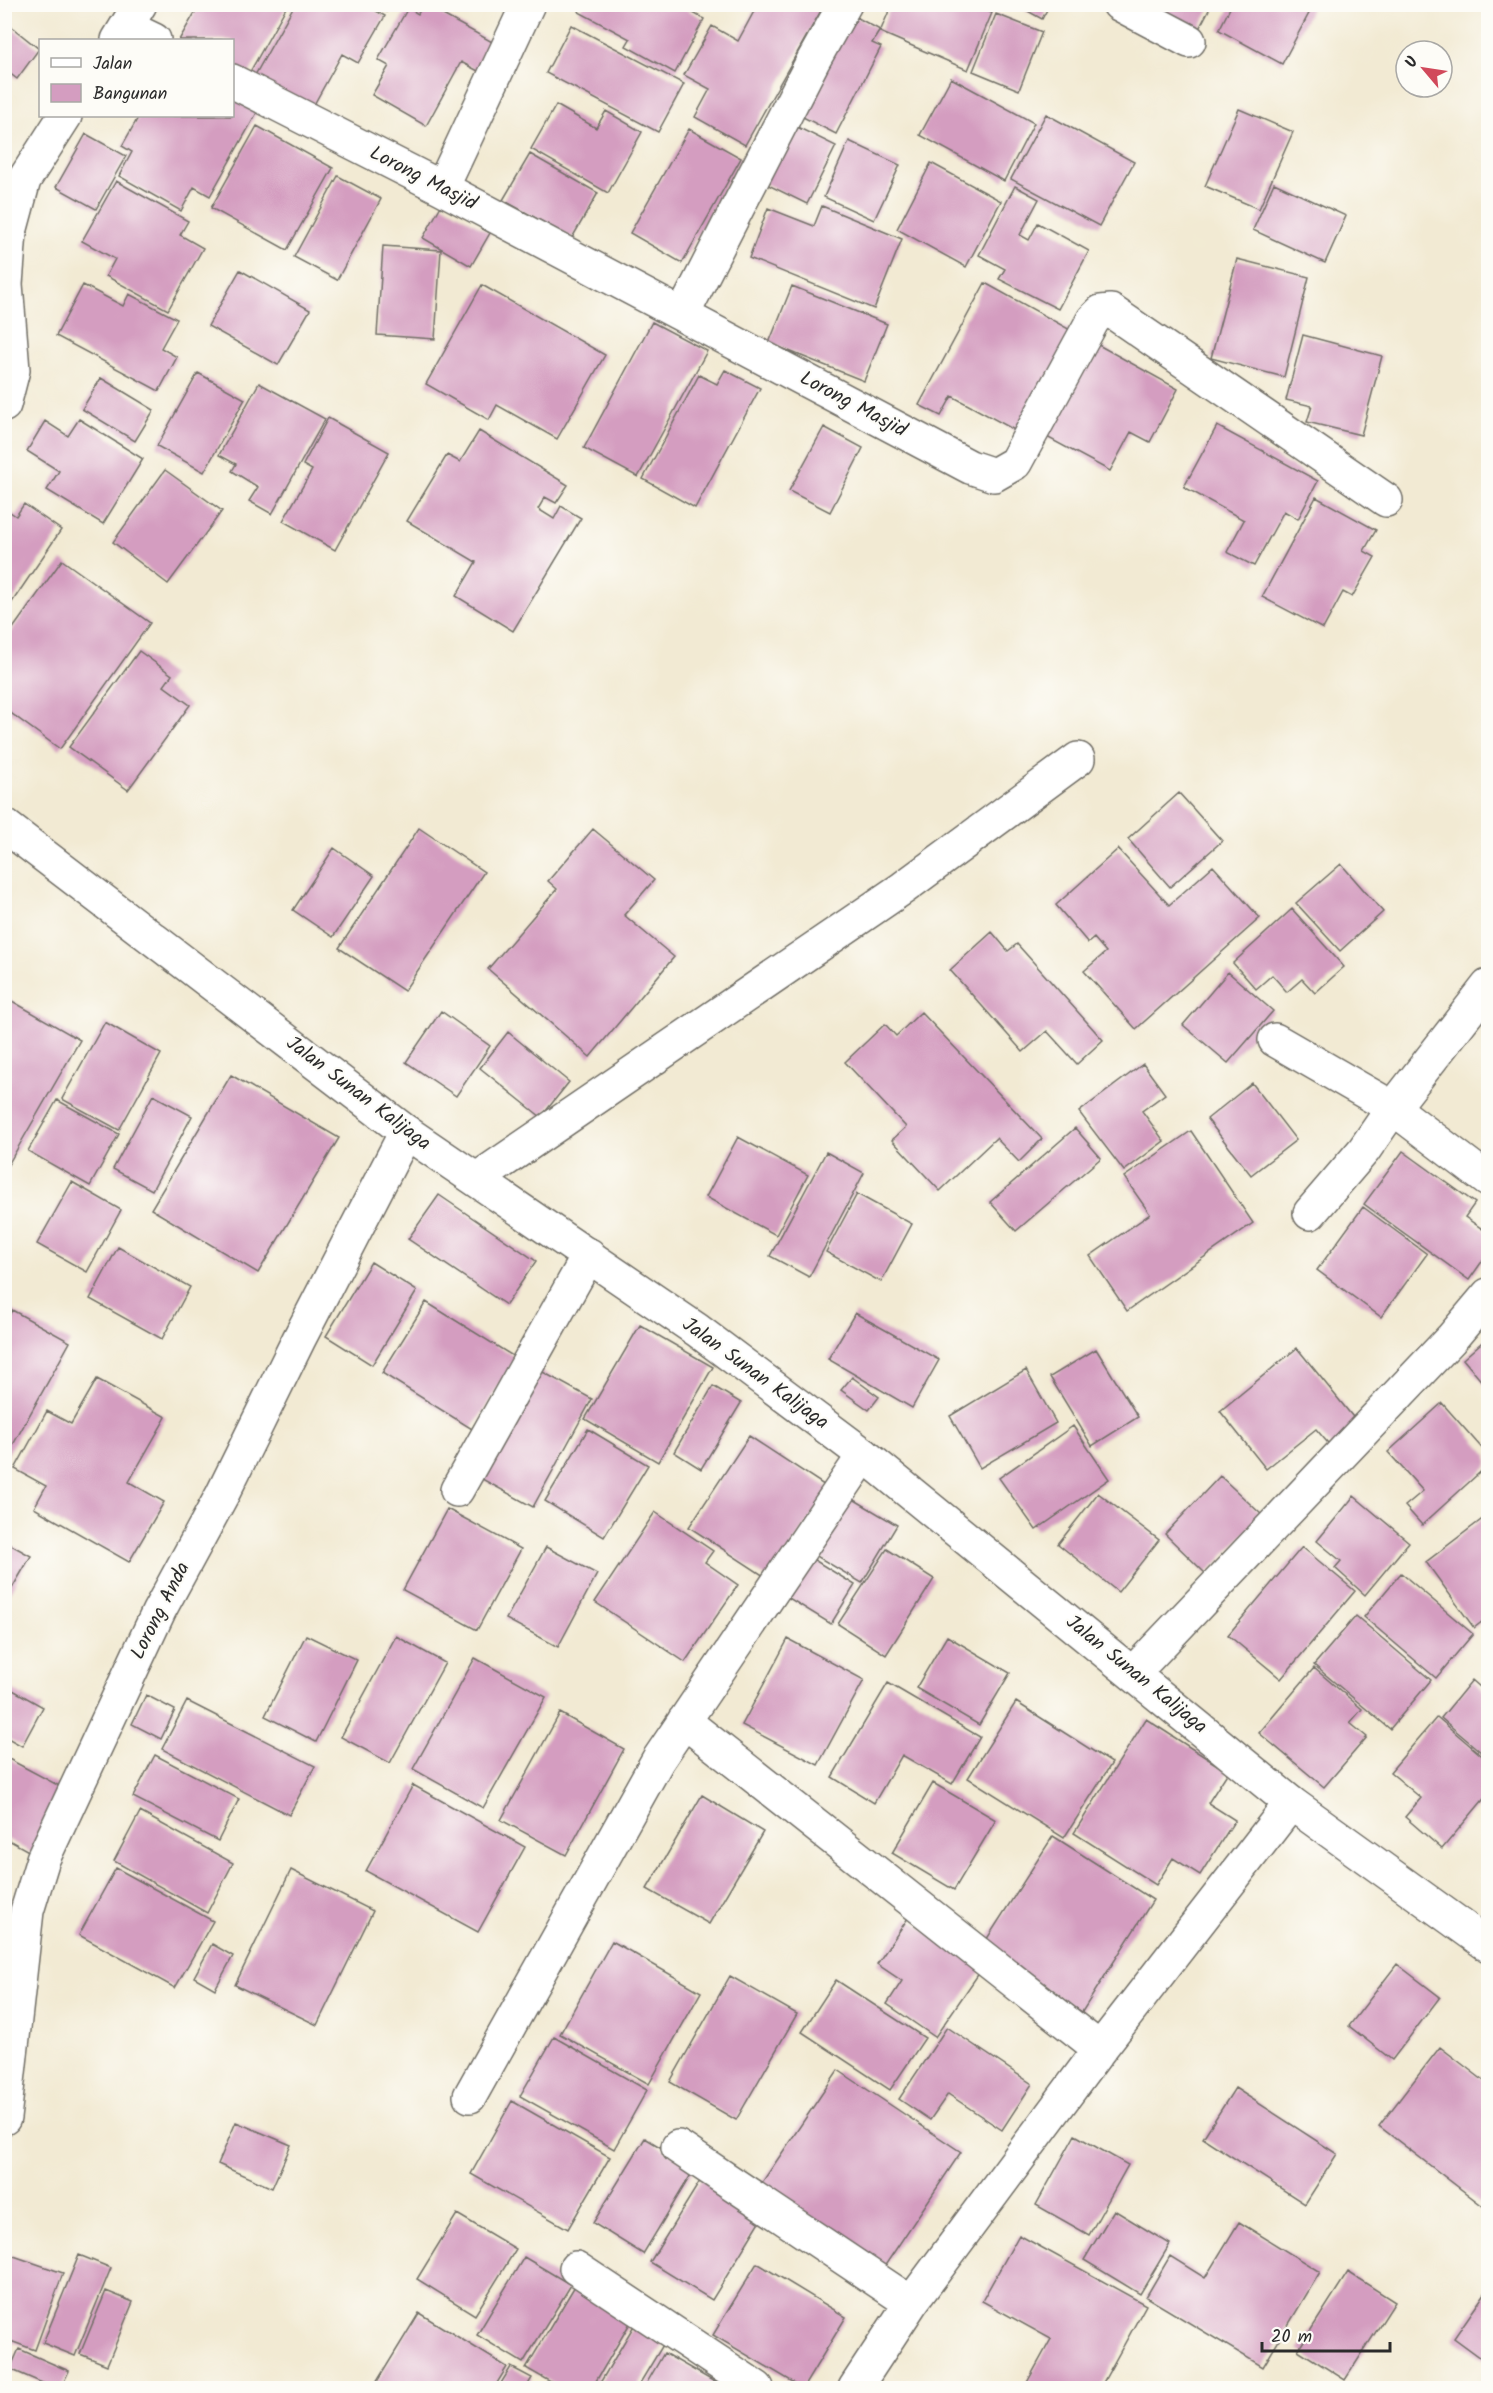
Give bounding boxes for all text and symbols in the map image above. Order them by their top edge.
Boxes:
legend [39,39,234,117]
north arrow [1394,39,1454,99]
text: Jalan [93,50,132,79]
text: U [1399,52,1426,73]
text: Bangunan [93,80,167,109]
street label: Lorong Masjid [363,138,483,220]
street label: Lorong Masjid [794,363,913,447]
street label: Jalan Sunan Kalijaga [279,1029,437,1159]
street label: Jalan Sunan Kalijaga [675,1310,835,1438]
street label: Lorong Anda [123,1556,199,1666]
street label: Jalan Sunan Kalijaga [1058,1608,1214,1742]
scale bar [1262,2315,1390,2353]
text: 20 m [1271,2323,1312,2352]

